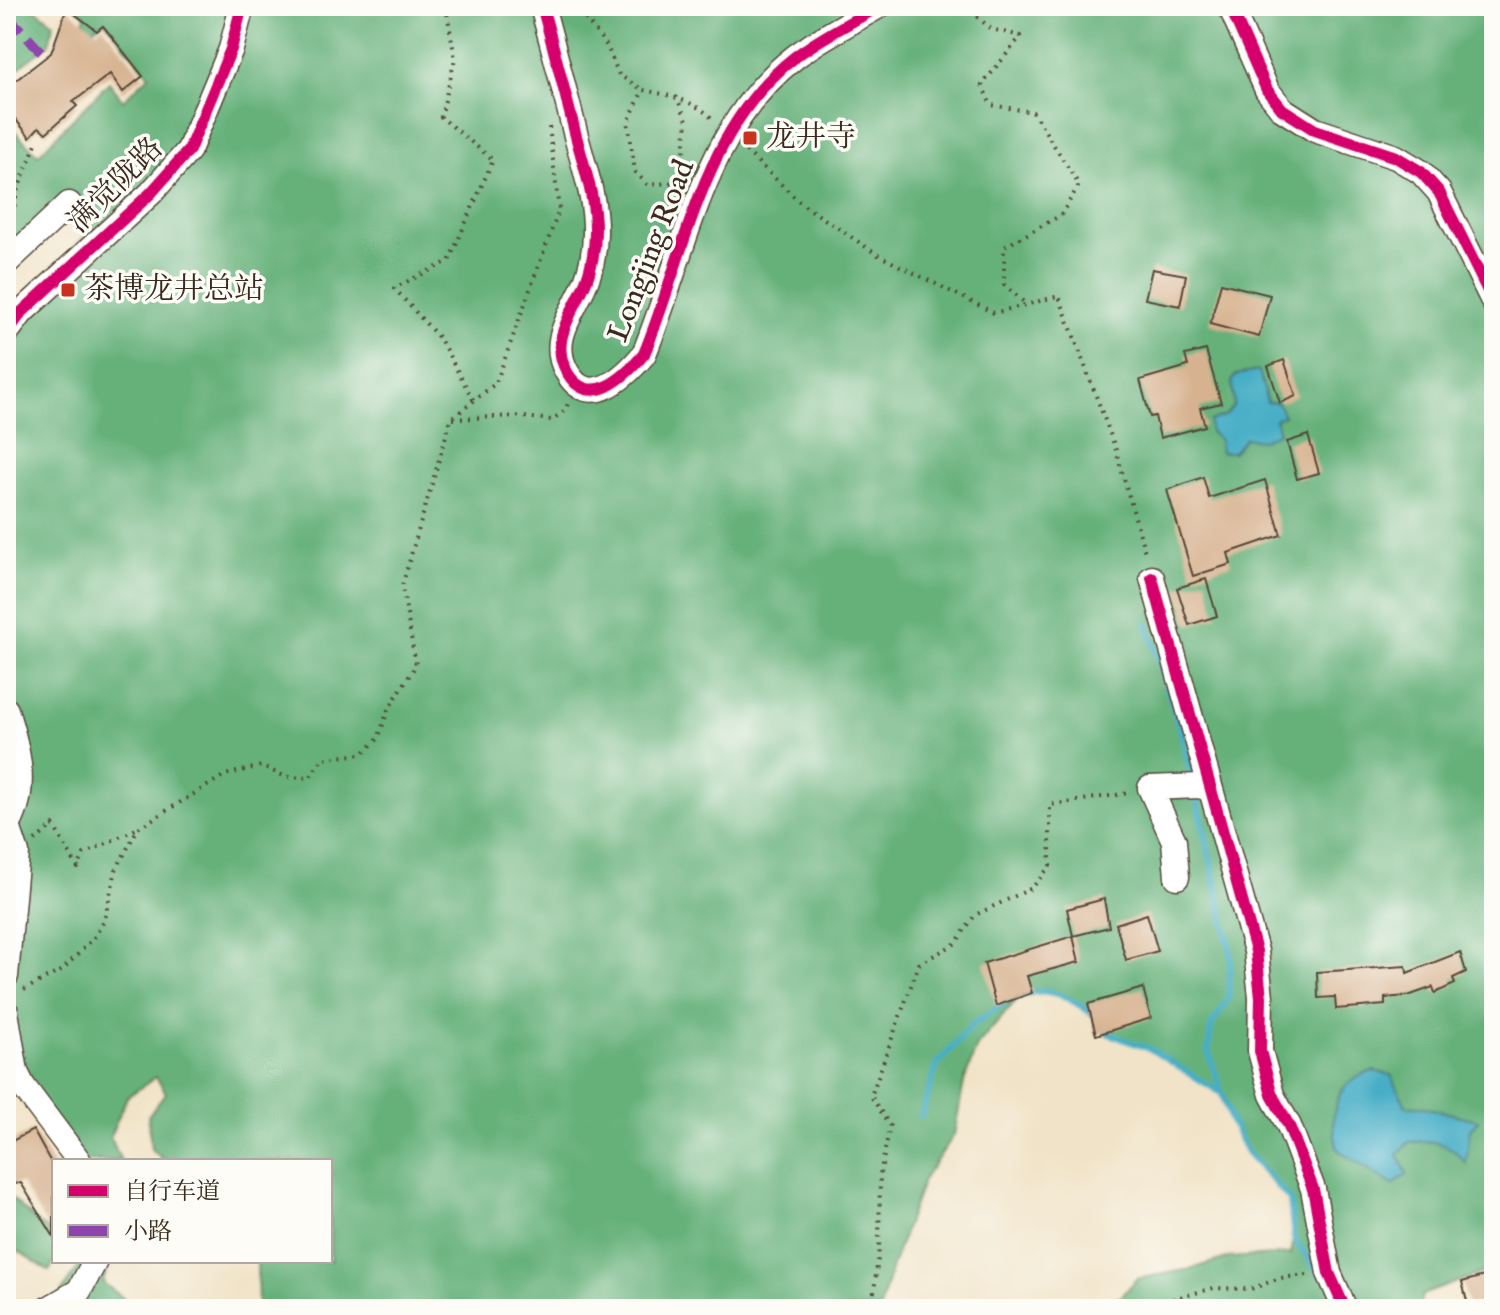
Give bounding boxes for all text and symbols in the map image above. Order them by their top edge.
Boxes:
place label: 龙井寺 [766,119,856,157]
marker: 龙井寺 [741,129,759,147]
street label: 满觉陇路 [60,130,172,242]
street label: Longjing Road [600,154,704,347]
place label: 茶博龙井总站 [84,271,264,309]
marker: 茶博龙井总站 [59,281,77,299]
legend [52,1159,332,1263]
text: 自行车道 [124,1177,220,1208]
text: 小路 [124,1217,172,1248]

